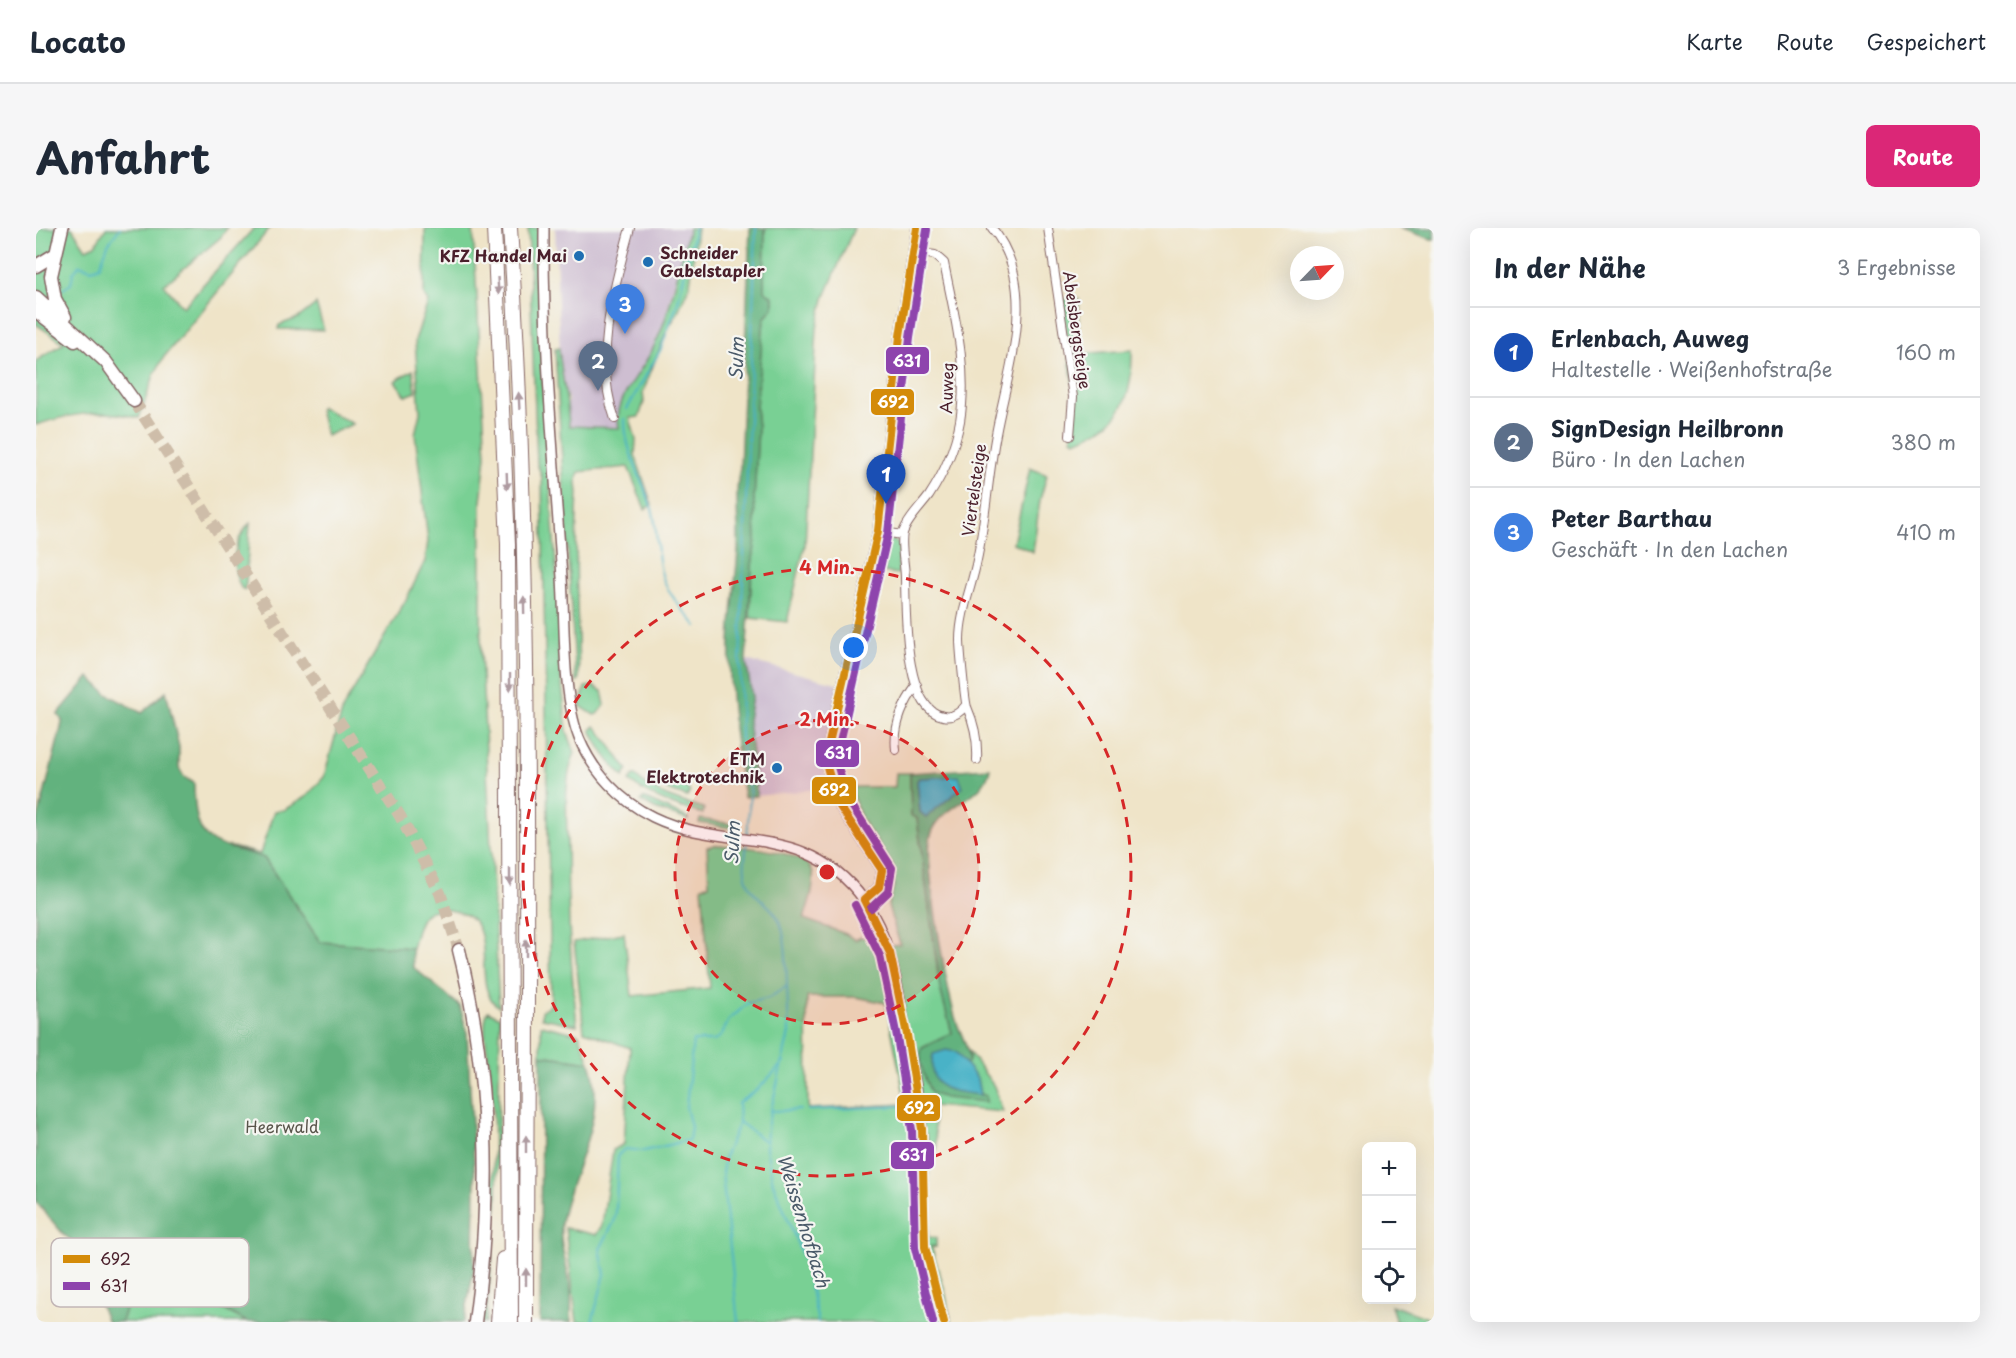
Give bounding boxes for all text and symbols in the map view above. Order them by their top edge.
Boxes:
text: Locato [30,20,126,63]
text: Karte [1686,25,1743,57]
text: Route [1776,25,1834,57]
text: Gespeichert [1867,25,1986,57]
text: Anfahrt [36,125,210,188]
button: Route [1866,125,1980,187]
place label: Schneider Gabelstapler [660,240,766,282]
place label: KFZ Handel Mai [440,243,567,267]
north arrow [1290,246,1344,300]
text: In der Nähe [1494,248,1646,287]
marker: KFZ Handel Mai [572,249,586,263]
text: 3 Ergebnisse [1837,252,1956,282]
marker: Schneider Gabelstapler [641,255,655,269]
street label: Abelsbergsteige [1058,269,1098,390]
one-way arrow [493,277,503,296]
pin: 3 [606,285,644,334]
text: Erlenbach, Auweg [1551,321,1749,354]
water label: Sulm [721,336,750,381]
text: 1 [1509,337,1518,367]
text: 160 m [1896,337,1956,367]
pin: 2 [578,342,618,391]
line badge: 631 [885,346,930,375]
text: 631 [893,348,921,372]
text: Haltestelle · Weißenhofstraße [1551,354,1832,384]
street label: Auweg [933,362,959,414]
line badge: 692 [870,388,915,416]
text: 692 [877,389,909,413]
one-way arrow [514,391,523,410]
text: SignDesign Heilbronn [1551,411,1784,444]
text: 2 [1506,427,1521,457]
text: 380 m [1890,427,1956,457]
street label: Viertelsteige [955,442,991,538]
text: Büro · In den Lachen [1551,444,1745,474]
pin: 1 [866,454,906,504]
one-way arrow [502,472,512,491]
text: Peter Barthau [1551,501,1712,534]
text: 3 [1507,517,1520,547]
text: 410 m [1896,517,1956,547]
text: Geschäft · In den Lachen [1551,534,1788,564]
text: 4 Min. [799,553,855,580]
one-way arrow [519,595,529,614]
your location [839,633,868,662]
one-way arrow [505,672,515,691]
text: 2 Min. [799,705,855,732]
line badge: 631 [815,739,860,768]
text: 631 [824,740,852,764]
place label: ETM Elektrotechnik [646,746,765,788]
marker: ETM Elektrotechnik [770,761,784,775]
line badge: 692 [811,776,857,805]
text: 692 [818,777,850,801]
water label: Sulm [717,820,746,865]
centre of rings [817,862,837,882]
one-way arrow [505,867,515,886]
one-way arrow [521,938,531,957]
line badge: 692 [896,1094,941,1122]
text: 692 [903,1095,935,1119]
park label: Heerwald [245,1114,319,1138]
one-way arrow [521,1135,531,1154]
line badge: 631 [890,1141,935,1170]
text: 631 [899,1142,927,1166]
map controls [1362,1142,1416,1304]
button: + [1362,1142,1416,1196]
water label: Weissenhofbach [771,1151,838,1291]
button: − [1362,1196,1416,1250]
legend [51,1238,249,1307]
text: 692 [100,1246,131,1270]
button: locate [1362,1250,1416,1304]
one-way arrow [521,1267,531,1286]
text: 631 [100,1273,128,1297]

